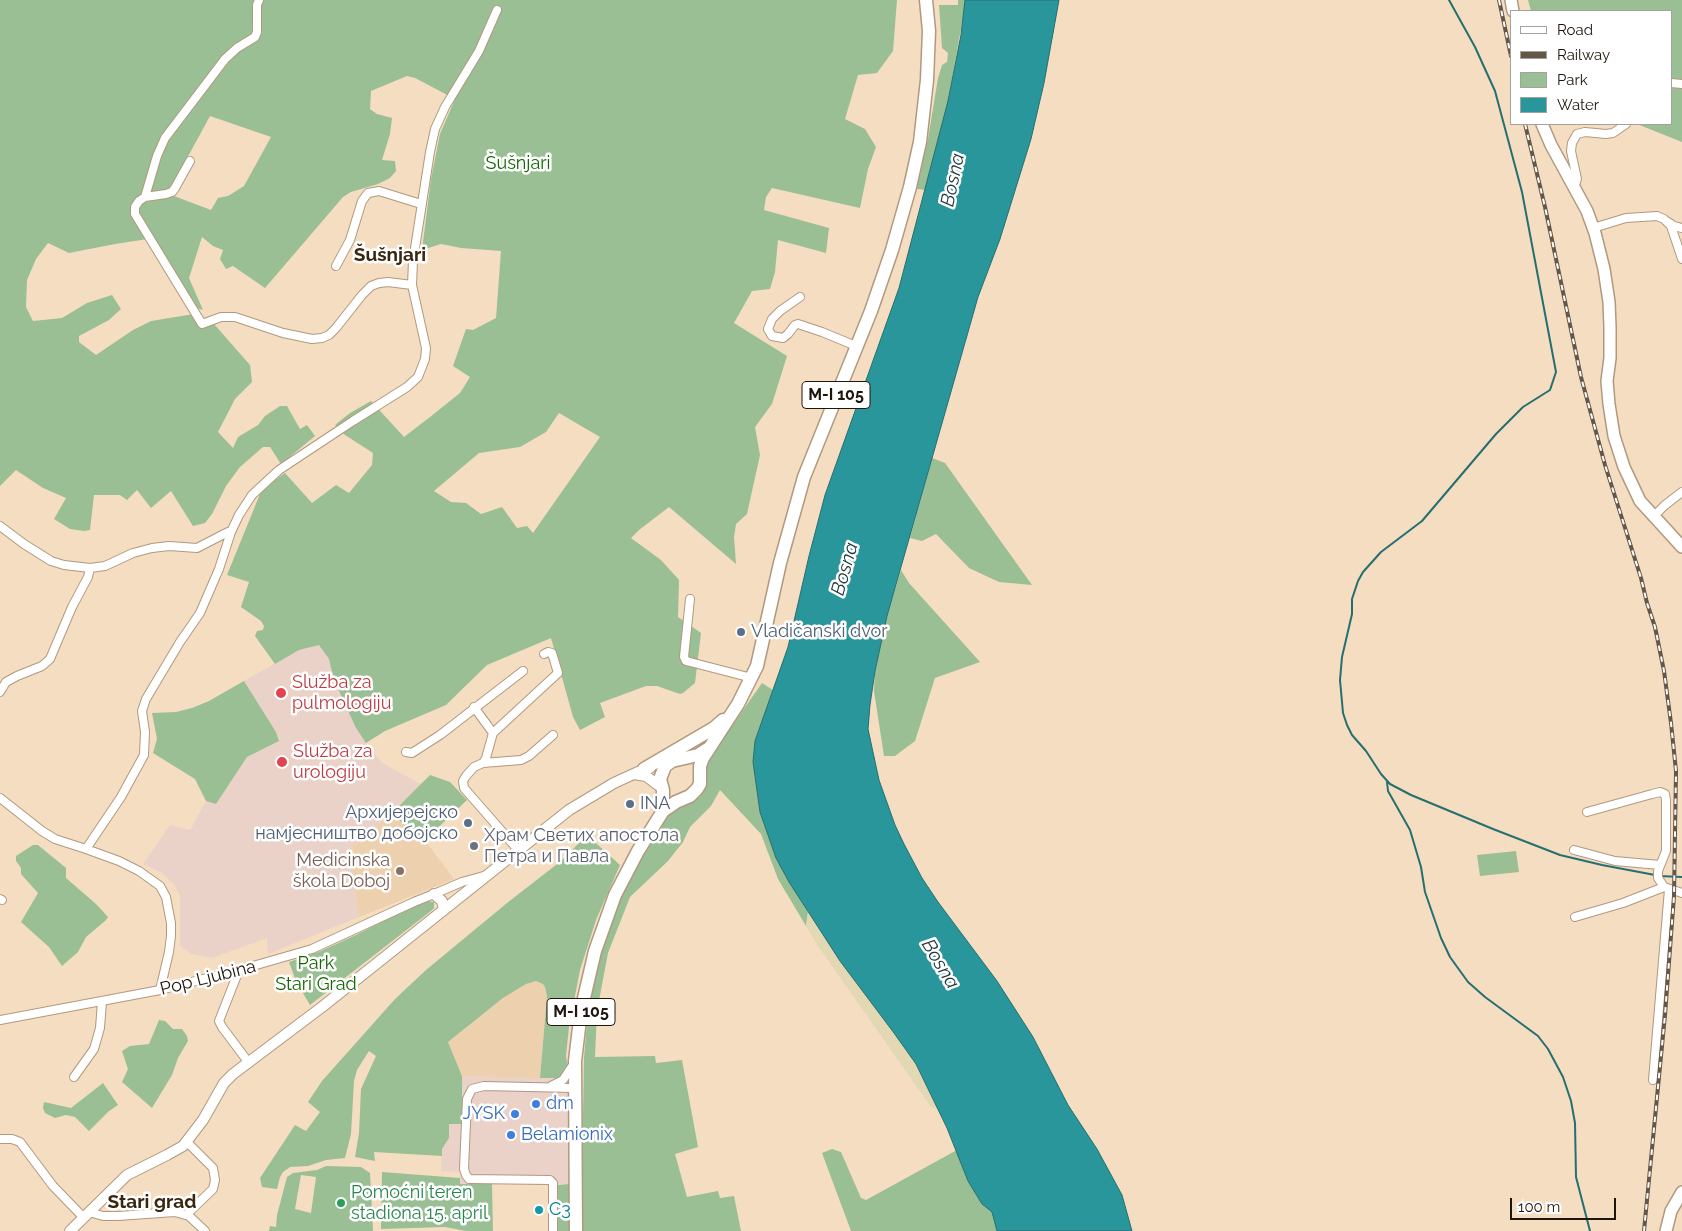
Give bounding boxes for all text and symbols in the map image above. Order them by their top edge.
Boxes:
legend [1510,10,1672,125]
text: Road [1557,21,1593,39]
text: Railway [1557,46,1610,64]
text: Park [1557,71,1588,89]
text: Water [1557,96,1599,114]
water label: Bosna [936,151,970,209]
park label: Šušnjari [486,153,550,175]
district label: Šušnjari [354,244,426,266]
road number: M-I 105 [802,382,870,408]
water label: Bosna [827,540,863,598]
place label: Vladičanski dvor [751,621,887,643]
marker: Vladičanski dvor [735,626,747,638]
place label: Služba za pulmologiju [292,672,391,714]
marker: Služba za pulmologiju [274,686,288,700]
place label: Služba za urologiju [293,741,373,784]
marker: Služba za urologiju [275,755,289,769]
place label: INA [640,793,671,815]
marker: INA [624,798,636,810]
place label: Архијерејско намјесништво добојско [255,802,458,844]
marker: Архијерејско намјесништво добојско [462,817,474,829]
place label: Храм Светих апостола Петра и Павла [484,825,679,868]
marker: Храм Светих апостола Петра и Павла [468,840,480,852]
place label: Medicinska škola Doboj [293,850,390,892]
marker: Medicinska škola Doboj [394,865,406,877]
water label: Bosna [916,935,964,993]
park label: Park Stari Grad [275,953,357,996]
street label: Pop Ljubina [158,956,258,1000]
road number: M-I 105 [547,999,615,1026]
place label: dm [546,1093,574,1115]
marker: dm [530,1098,542,1110]
place label: JYSK [463,1103,505,1125]
marker: JYSK [509,1108,521,1120]
place label: Belamionix [521,1124,613,1146]
marker: Belamionix [505,1129,517,1141]
place label: Pomoćni teren stadiona 15. april [351,1182,488,1224]
scale bar [1512,1188,1618,1220]
district label: Stari grad [108,1191,196,1213]
marker: Pomoćni teren stadiona 15. april [335,1197,347,1209]
text: 100 m [1518,1198,1560,1216]
place label: C3 [549,1199,571,1221]
marker: C3 [533,1204,545,1216]

